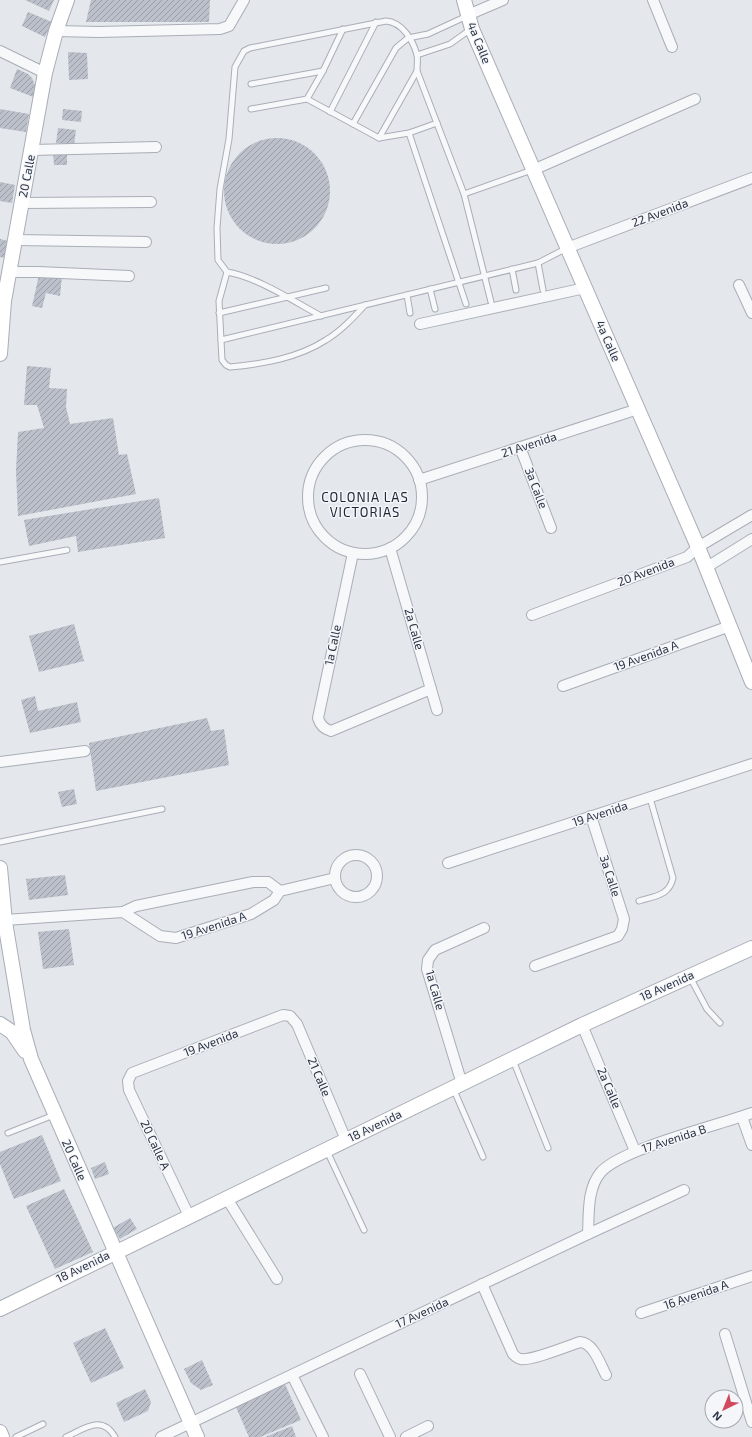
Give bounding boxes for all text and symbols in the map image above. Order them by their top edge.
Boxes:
street label: 4a Calle [465,20,495,65]
street label: 20 Calle [15,153,37,199]
street label: 22 Avenida [629,195,690,229]
street label: 4a Calle [594,318,624,363]
street label: 21 Avenida [499,429,558,460]
street label: 3a Calle [523,465,551,510]
district label: COLONIA LAS VICTORIAS [321,489,409,520]
street label: 20 Avenida [615,554,676,588]
street label: 2a Calle [402,606,428,651]
street label: 1a Calle [321,623,343,666]
street label: 19 Avenida A [612,637,680,673]
street label: 19 Avenida [570,798,629,829]
street label: 3a Calle [598,853,624,898]
street label: 19 Avenida A [180,908,248,942]
street label: 18 Avenida [637,967,696,1003]
street label: 1a Calle [424,968,448,1011]
street label: 19 Avenida [181,1025,240,1059]
street label: 21 Calle [305,1055,334,1098]
street label: 2a Calle [595,1065,625,1110]
street label: 18 Avenida [346,1106,404,1144]
street label: 20 Calle A [138,1117,174,1172]
street label: 17 Avenida B [640,1121,708,1155]
street label: 20 Calle [60,1137,90,1182]
street label: 18 Avenida [54,1247,112,1285]
street label: 16 Avenida A [662,1276,730,1312]
street label: 17 Avenida [393,1294,450,1330]
north arrow [704,1389,744,1429]
text: N [709,1409,724,1424]

